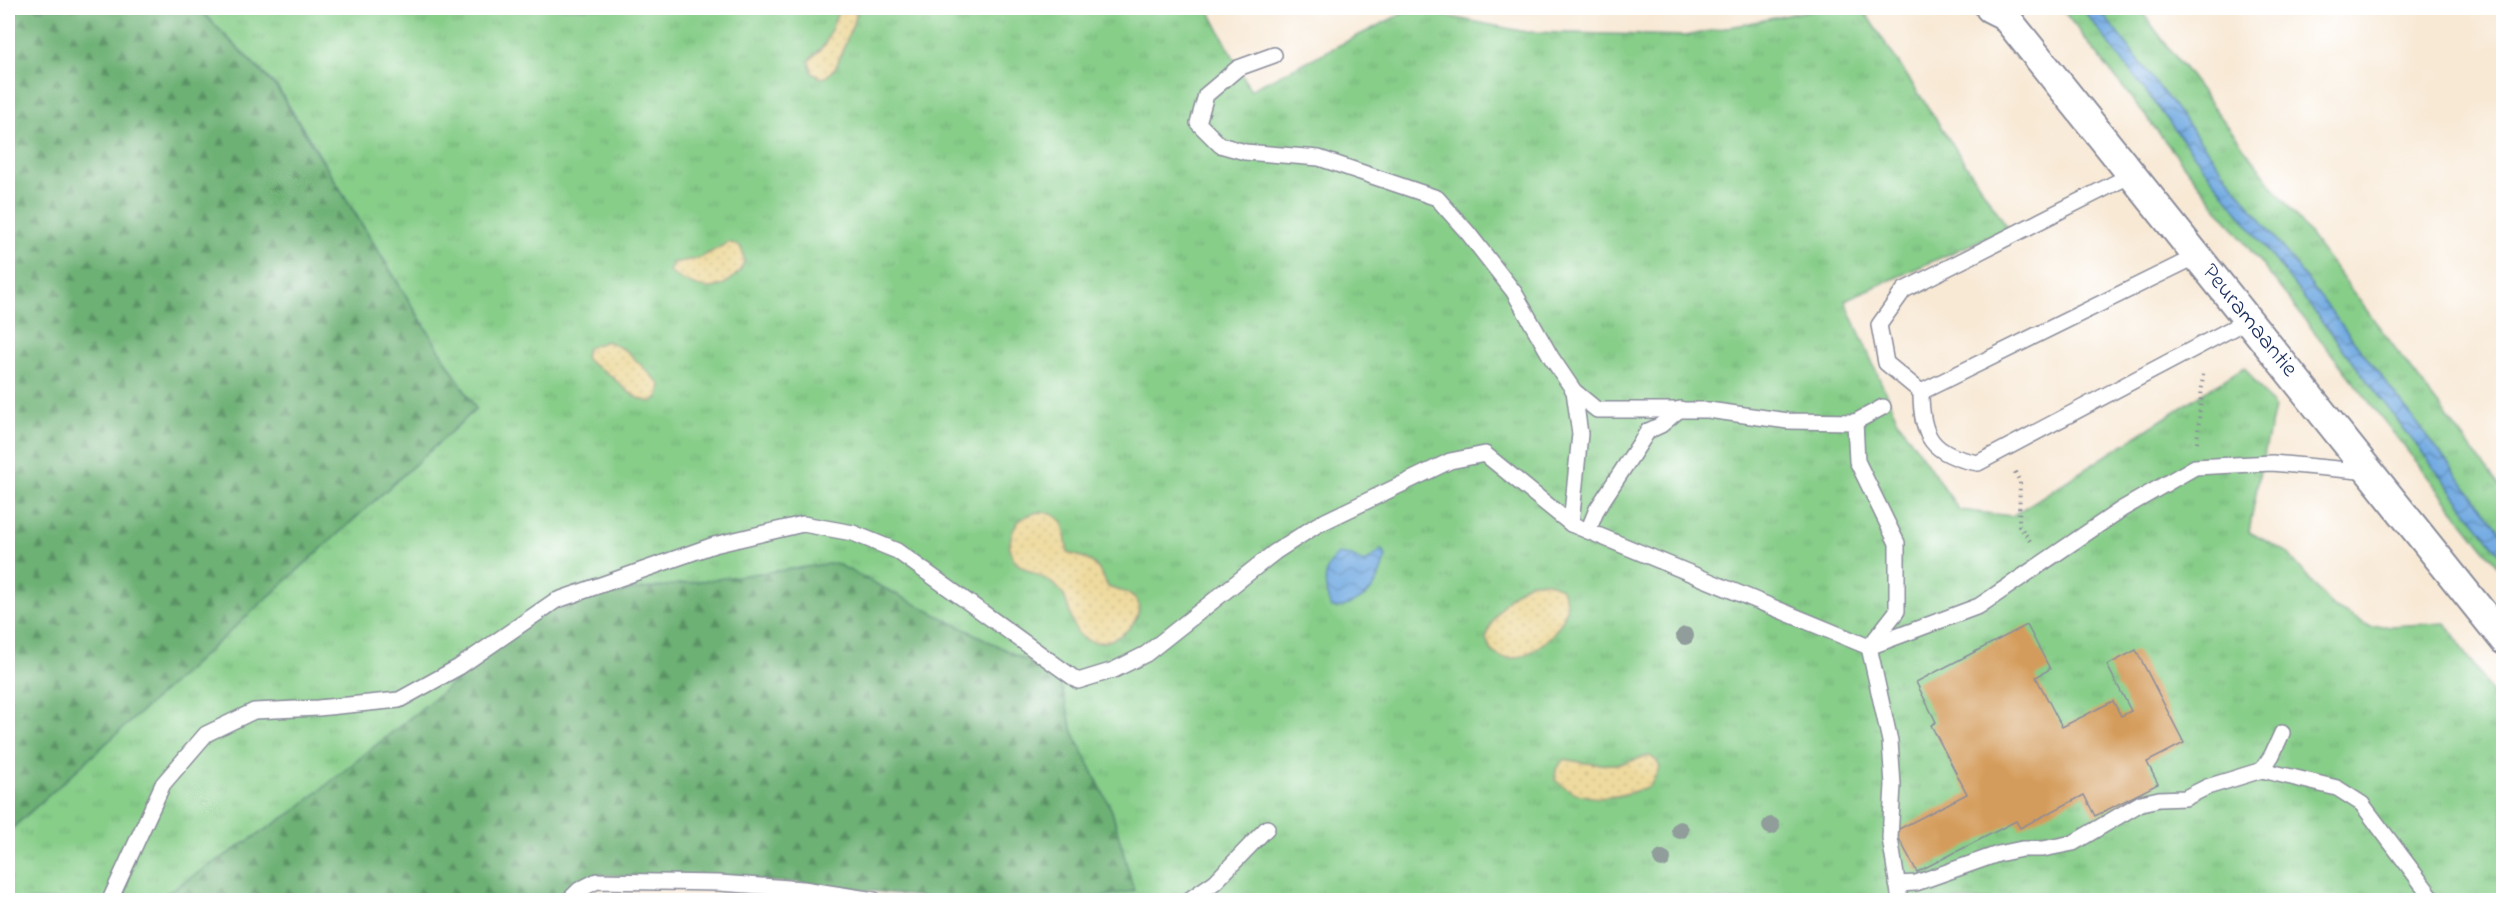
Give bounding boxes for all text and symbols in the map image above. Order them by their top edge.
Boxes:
street label: Peuramaantie [2192,257,2306,385]

